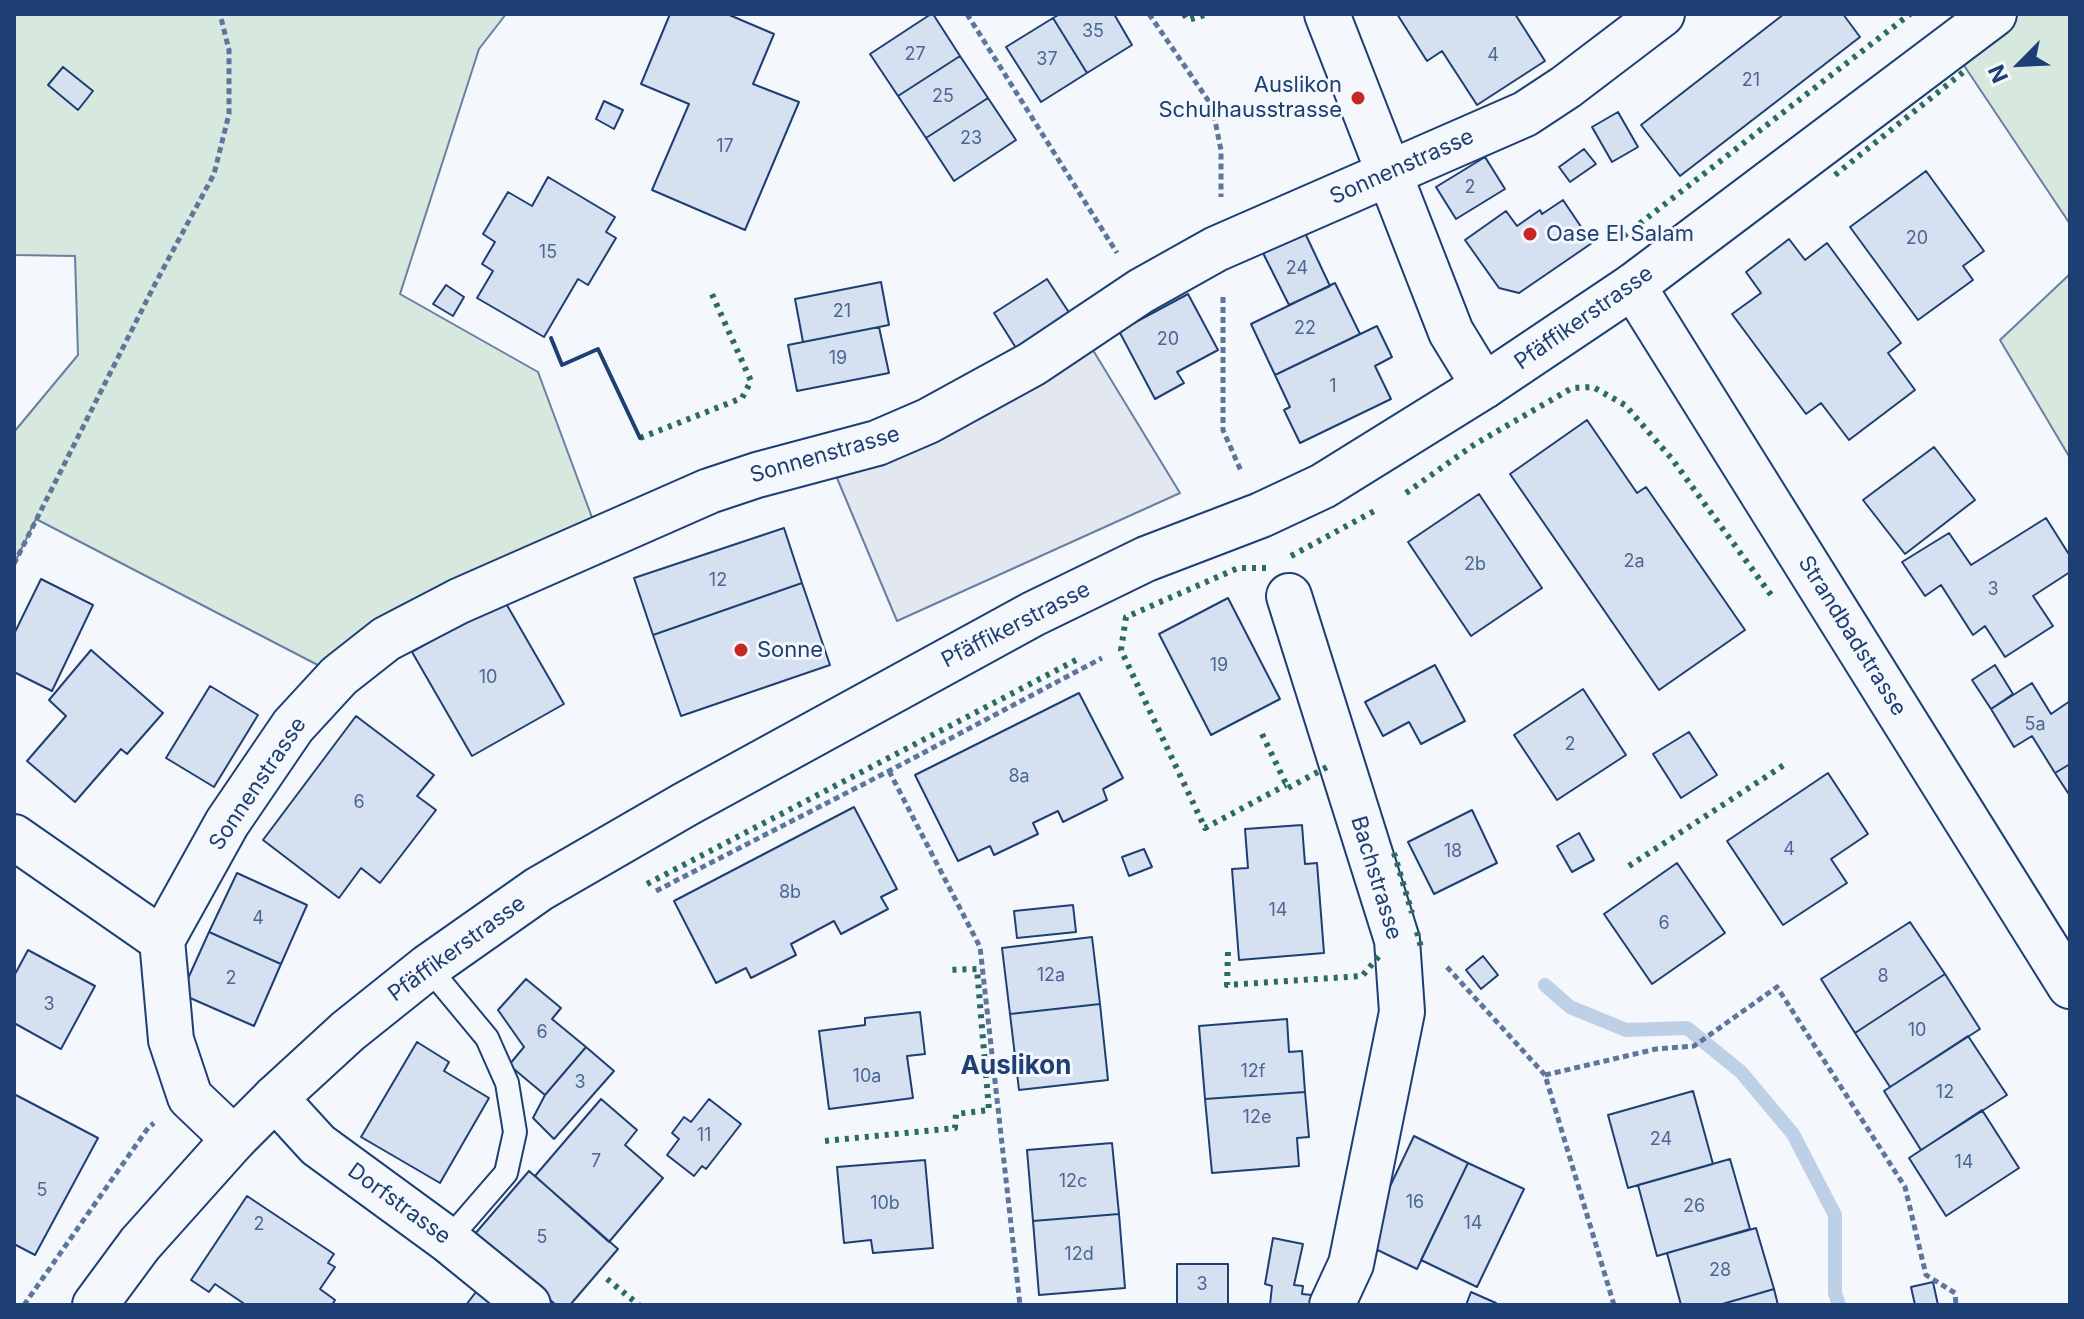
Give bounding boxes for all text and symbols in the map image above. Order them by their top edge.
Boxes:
house number: 35 [1082,21,1104,43]
north arrow [1980,24,2060,104]
house number: 27 [904,44,926,66]
house number: 4 [1487,45,1499,67]
house number: 37 [1036,49,1058,71]
text: N [1983,61,2013,87]
house number: 21 [1742,70,1760,92]
place label: Auslikon Schulhausstrasse [1158,72,1342,124]
house number: 25 [932,86,954,108]
marker: Auslikon Schulhausstrasse [1349,89,1367,107]
street label: Sonnenstrasse [1326,123,1478,211]
house number: 23 [960,128,982,150]
house number: 17 [716,136,734,158]
house number: 2 [1465,177,1475,199]
place label: Oase El Salam [1546,221,1694,247]
marker: Oase El Salam [1521,225,1539,243]
house number: 20 [1906,228,1928,250]
house number: 15 [539,242,557,264]
house number: 24 [1286,258,1308,280]
street label: Pfäffikerstrasse [1510,260,1658,376]
house number: 21 [833,301,851,323]
house number: 22 [1294,318,1316,340]
house number: 20 [1157,329,1179,351]
house number: 19 [829,348,847,370]
house number: 1 [1329,376,1337,398]
street label: Sonnenstrasse [747,421,903,489]
house number: 2a [1623,551,1645,573]
street label: Strandbadstrasse [1792,551,1912,721]
house number: 2b [1464,554,1486,576]
house number: 12 [709,570,727,592]
street label: Pfäffikerstrasse [937,576,1095,674]
house number: 3 [1987,579,1999,601]
place label: Sonne [757,637,823,663]
marker: Sonne [732,641,750,659]
house number: 19 [1210,655,1228,677]
house number: 10 [479,667,497,689]
street label: Sonnenstrasse [204,713,312,855]
house number: 5a [2024,714,2046,736]
house number: 2 [1565,734,1575,756]
house number: 8a [1008,766,1030,788]
house number: 6 [353,792,365,814]
street label: Bachstrasse [1345,813,1407,943]
house number: 4 [1783,839,1795,861]
house number: 18 [1444,841,1462,863]
house number: 8b [779,882,801,904]
street label: Pfäffikerstrasse [383,890,531,1008]
house number: 14 [1269,900,1287,922]
house number: 4 [252,908,264,930]
house number: 6 [1658,913,1670,935]
house number: 12a [1037,965,1065,987]
house number: 8 [1877,966,1889,988]
house number: 2 [226,968,236,990]
house number: 3 [43,994,55,1016]
house number: 10 [1908,1020,1926,1042]
house number: 6 [536,1022,548,1044]
district label: Auslikon [961,1050,1071,1082]
house number: 12f [1241,1061,1265,1083]
house number: 10a [853,1066,881,1088]
house number: 3 [574,1072,586,1094]
house number: 12 [1936,1082,1954,1104]
house number: 12e [1243,1107,1271,1129]
house number: 11 [697,1125,711,1147]
house number: 24 [1650,1129,1672,1151]
house number: 7 [591,1151,601,1173]
house number: 14 [1955,1152,1973,1174]
street label: Dorfstrasse [342,1158,456,1250]
house number: 12c [1059,1171,1087,1193]
house number: 5 [37,1180,47,1202]
house number: 16 [1406,1192,1424,1214]
house number: 10b [870,1193,900,1215]
house number: 26 [1683,1196,1705,1218]
house number: 14 [1464,1213,1482,1235]
house number: 2 [254,1214,264,1236]
house number: 5 [537,1227,547,1249]
house number: 12d [1064,1244,1094,1266]
house number: 28 [1709,1260,1731,1282]
house number: 3 [1196,1274,1208,1296]

